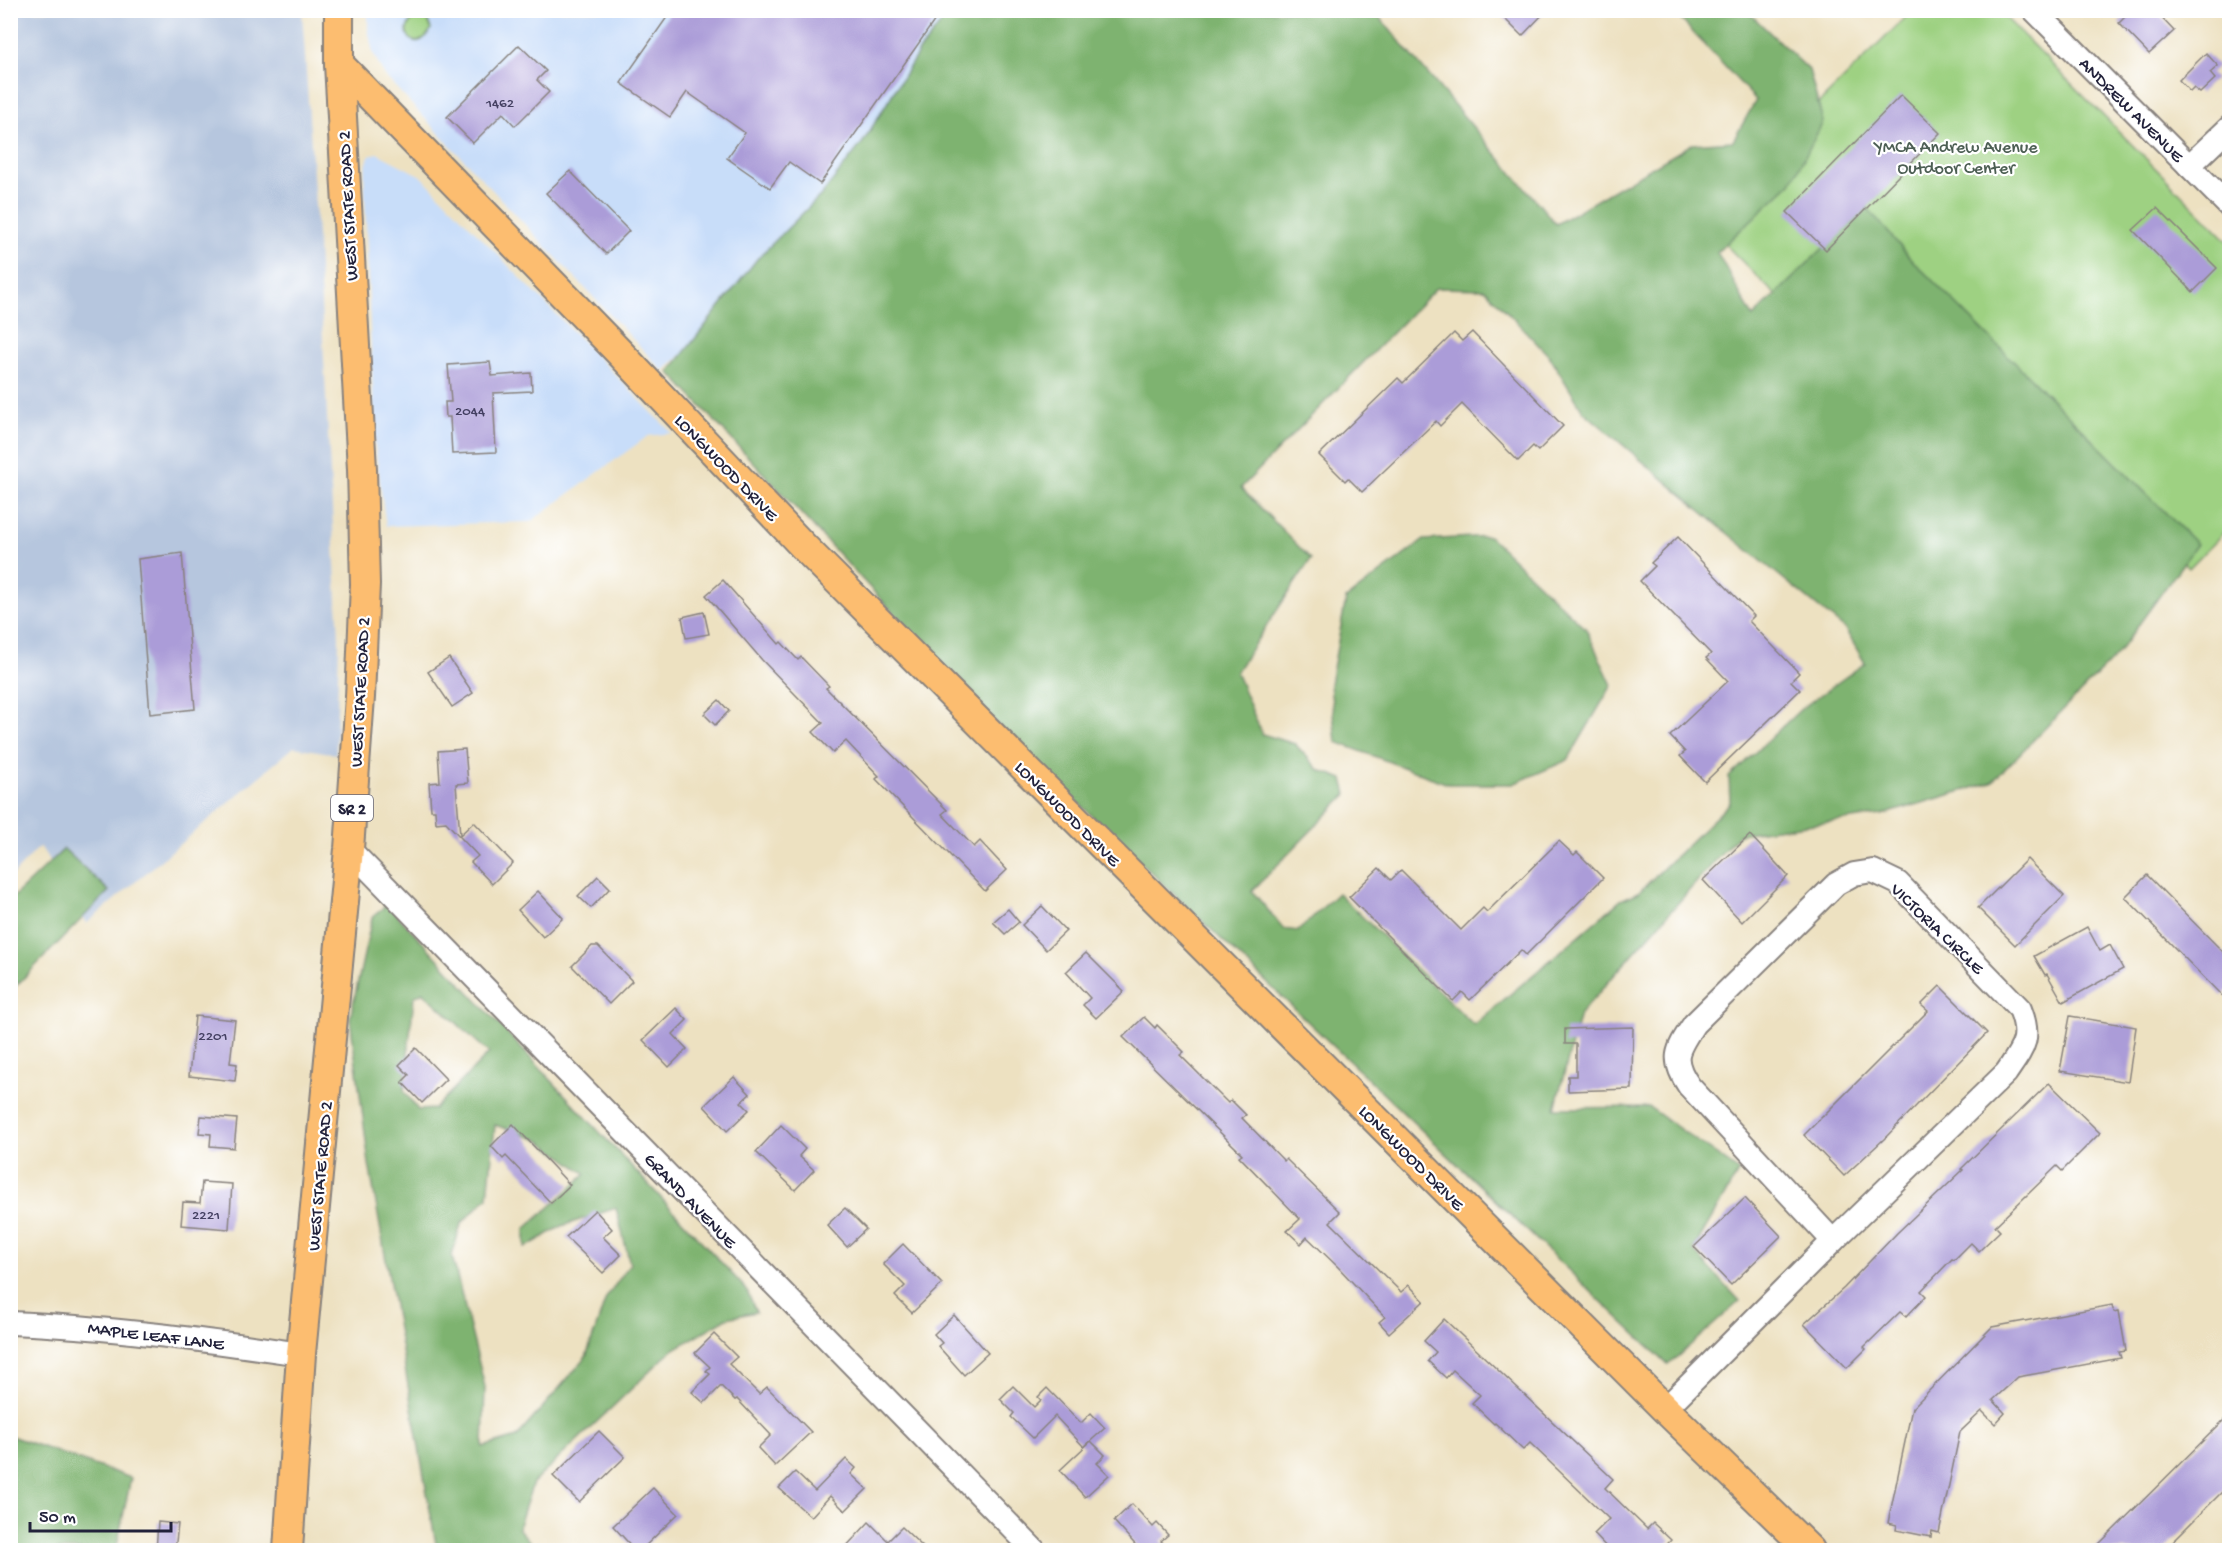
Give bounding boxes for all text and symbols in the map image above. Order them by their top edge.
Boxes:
street label: ANDREW AVENUE [2073,54,2188,168]
house number: 1462 [485,95,514,113]
street label: WEST STATE ROAD 2 [335,130,364,281]
park label: YMCA Andrew Avenue Outdoor Center [1872,138,2038,180]
house number: 2044 [455,403,485,421]
street label: LONGWOOD DRIVE [669,411,782,527]
street label: WEST STATE ROAD 2 [347,616,376,768]
street label: LONGWOOD DRIVE [1009,758,1124,872]
road number: SR 2 [331,795,373,821]
street label: VICTORIA CIRCLE [1885,879,1988,980]
house number: 2201 [198,1028,228,1046]
street label: WEST STATE ROAD 2 [304,1100,339,1252]
street label: LONGWOOD DRIVE [1353,1102,1468,1216]
street label: GRAND AVENUE [638,1150,740,1254]
house number: 2221 [192,1207,220,1225]
street label: MAPLE LEAF LANE [86,1319,226,1356]
scale bar [30,1495,171,1533]
text: 50 m [39,1508,76,1529]

